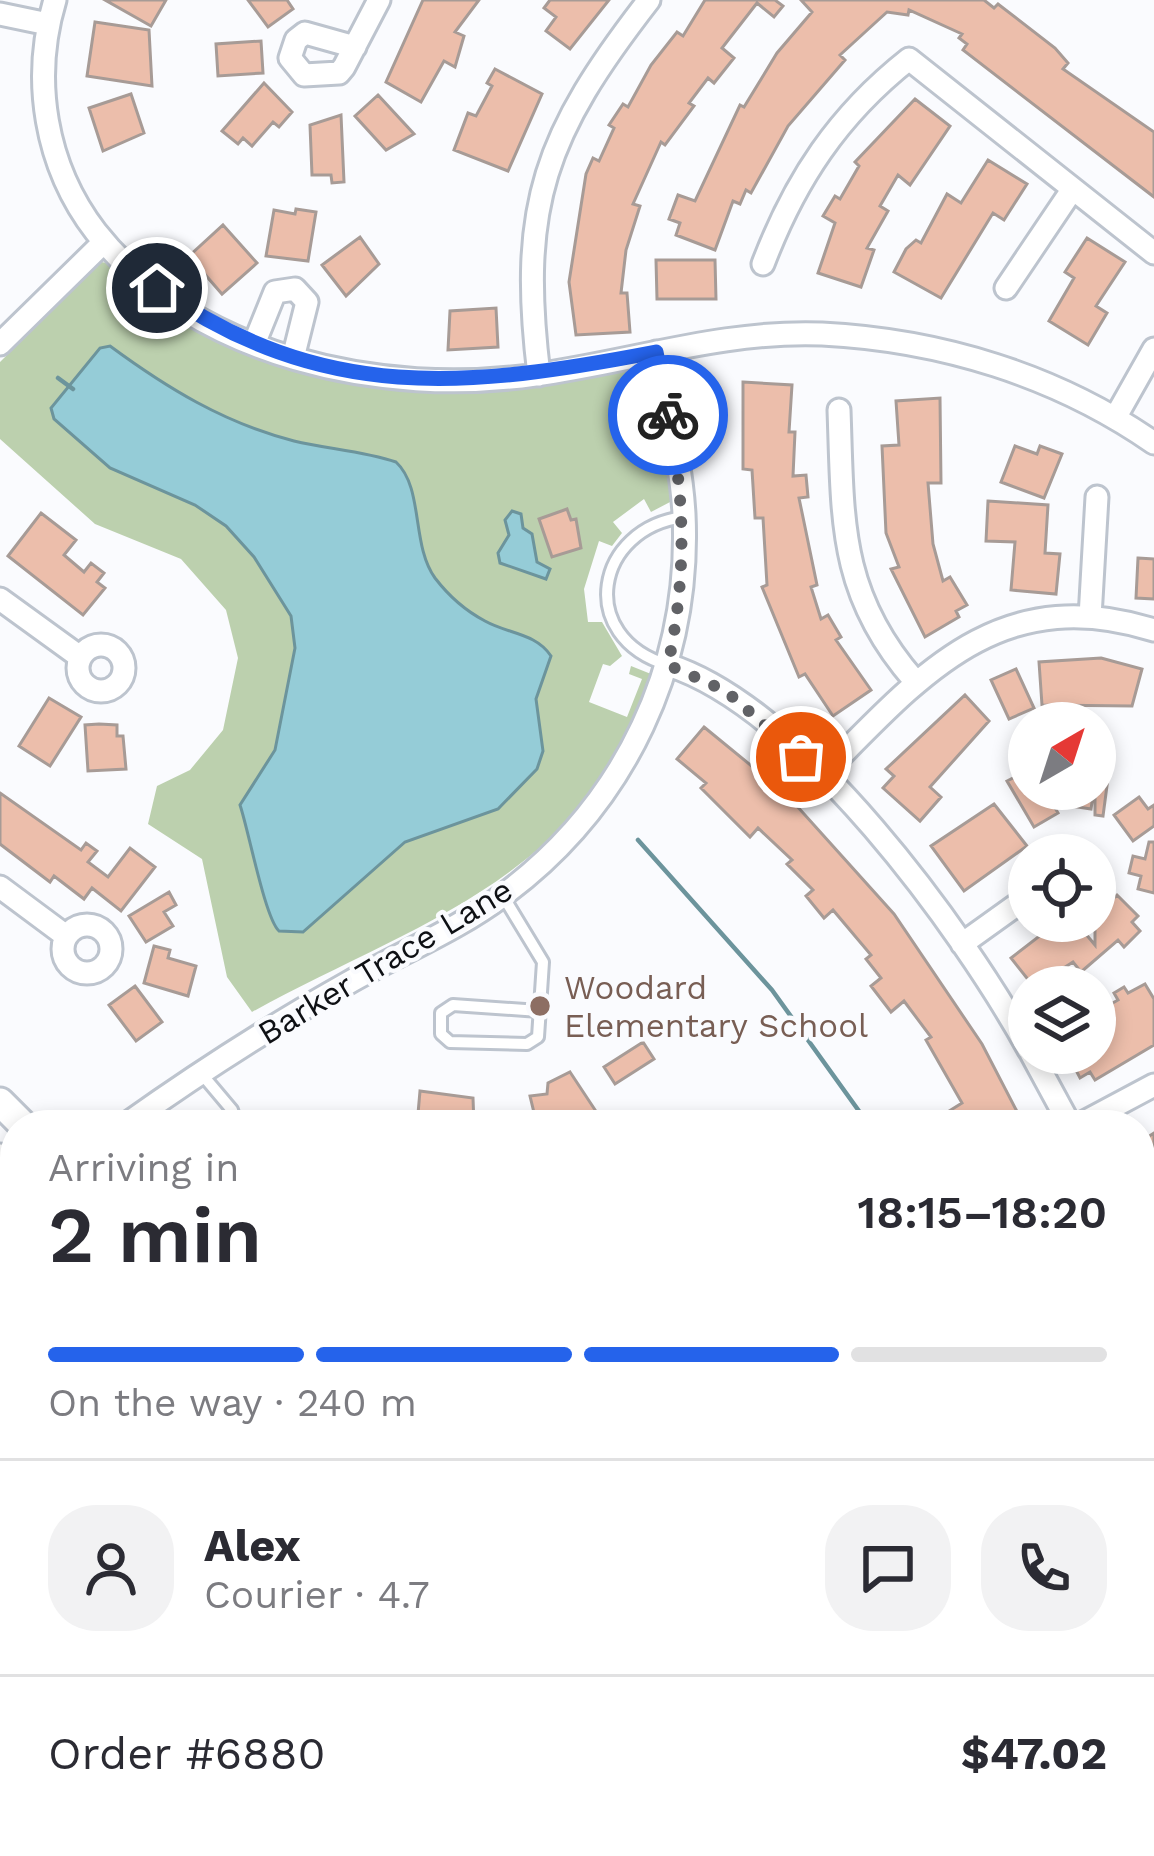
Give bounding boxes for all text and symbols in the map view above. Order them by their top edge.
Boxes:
pin [106,237,208,339]
icon: home [124,255,190,321]
courier [608,355,728,475]
icon: bike [635,382,701,448]
north arrow [1008,702,1116,810]
map controls [1008,702,1116,1074]
pin [750,706,852,808]
icon: bag [768,724,834,790]
button: locate [1008,834,1116,942]
street label: Barker Trace Lane [251,870,519,1052]
button: layers [1008,966,1116,1074]
place label: Woodard Elementary School [564,968,868,1045]
marker: Woodard Elementary School [527,993,553,1019]
text: Arriving in [48,1145,239,1190]
text: 18:15–18:20 [858,1186,1107,1239]
text: 2 min [48,1189,262,1281]
text: On the way · 240 m [48,1380,417,1425]
button: person [48,1505,174,1631]
button: chat [825,1505,951,1631]
button: phone [981,1505,1107,1631]
text: Alex [204,1519,301,1572]
text: Courier · 4.7 [204,1572,430,1617]
text: Order #6880 [48,1727,325,1780]
text: $47.02 [961,1727,1107,1780]

